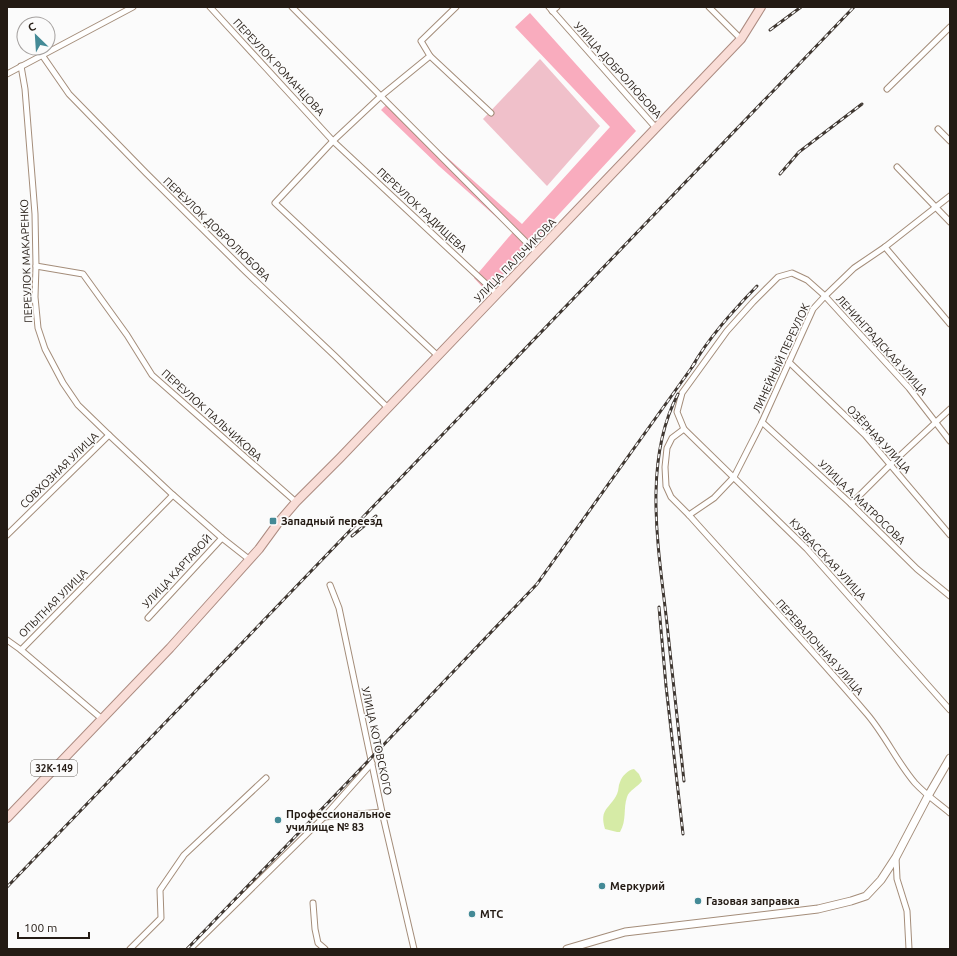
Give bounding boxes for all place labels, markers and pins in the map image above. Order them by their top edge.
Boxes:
place label: Западный переезд [281,515,383,527]
marker: Западный переезд [268,516,278,526]
place label: Профессиональное училище № 83 [286,808,391,833]
marker: Профессиональное училище № 83 [273,815,283,825]
place label: Меркурий [610,880,665,892]
marker: Меркурий [597,881,607,891]
place label: Газовая заправка [706,895,800,907]
marker: Газовая заправка [693,896,703,906]
place label: МТС [480,908,503,920]
marker: МТС [467,909,477,919]

